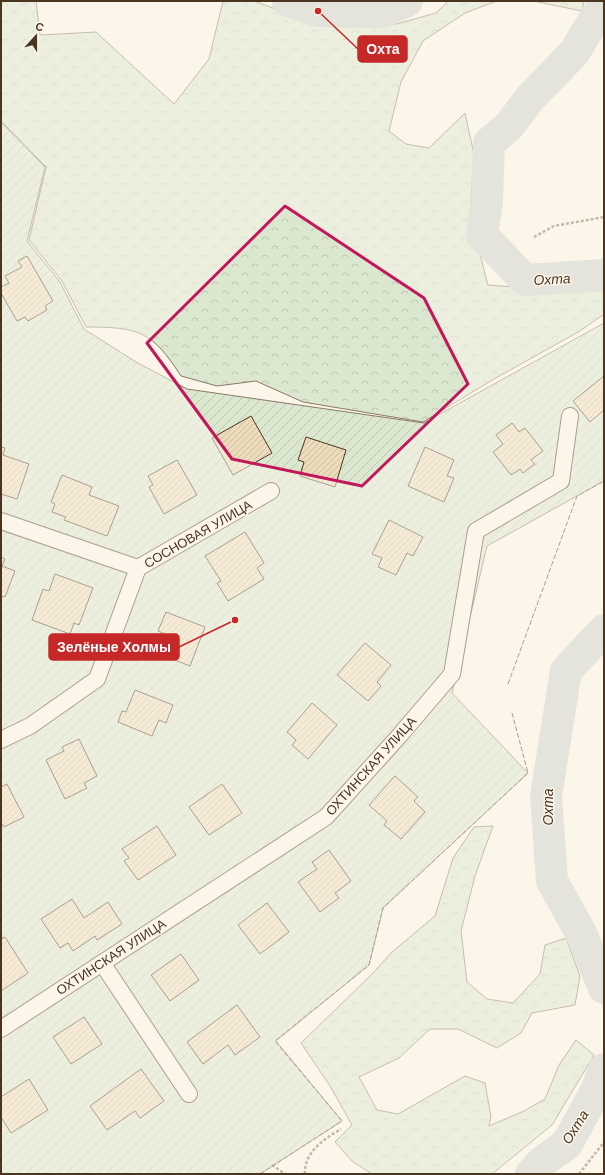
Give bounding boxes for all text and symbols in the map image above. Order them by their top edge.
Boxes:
north arrow [16,16,56,56]
text: С [34,20,45,34]
callout: Охта [358,36,407,62]
text: Охта [366,41,400,57]
water label: Охта [533,270,571,288]
street label: СОСНОВАЯ УЛИЦА [141,497,255,571]
callout: Зелёные Холмы [49,634,179,660]
text: Зелёные Холмы [57,639,171,655]
street label: ОХТИНСКАЯ УЛИЦА [323,713,419,818]
water label: Охта [540,788,556,825]
street label: ОХТИНСКАЯ УЛИЦА [53,916,169,998]
water label: Охта [558,1107,592,1147]

